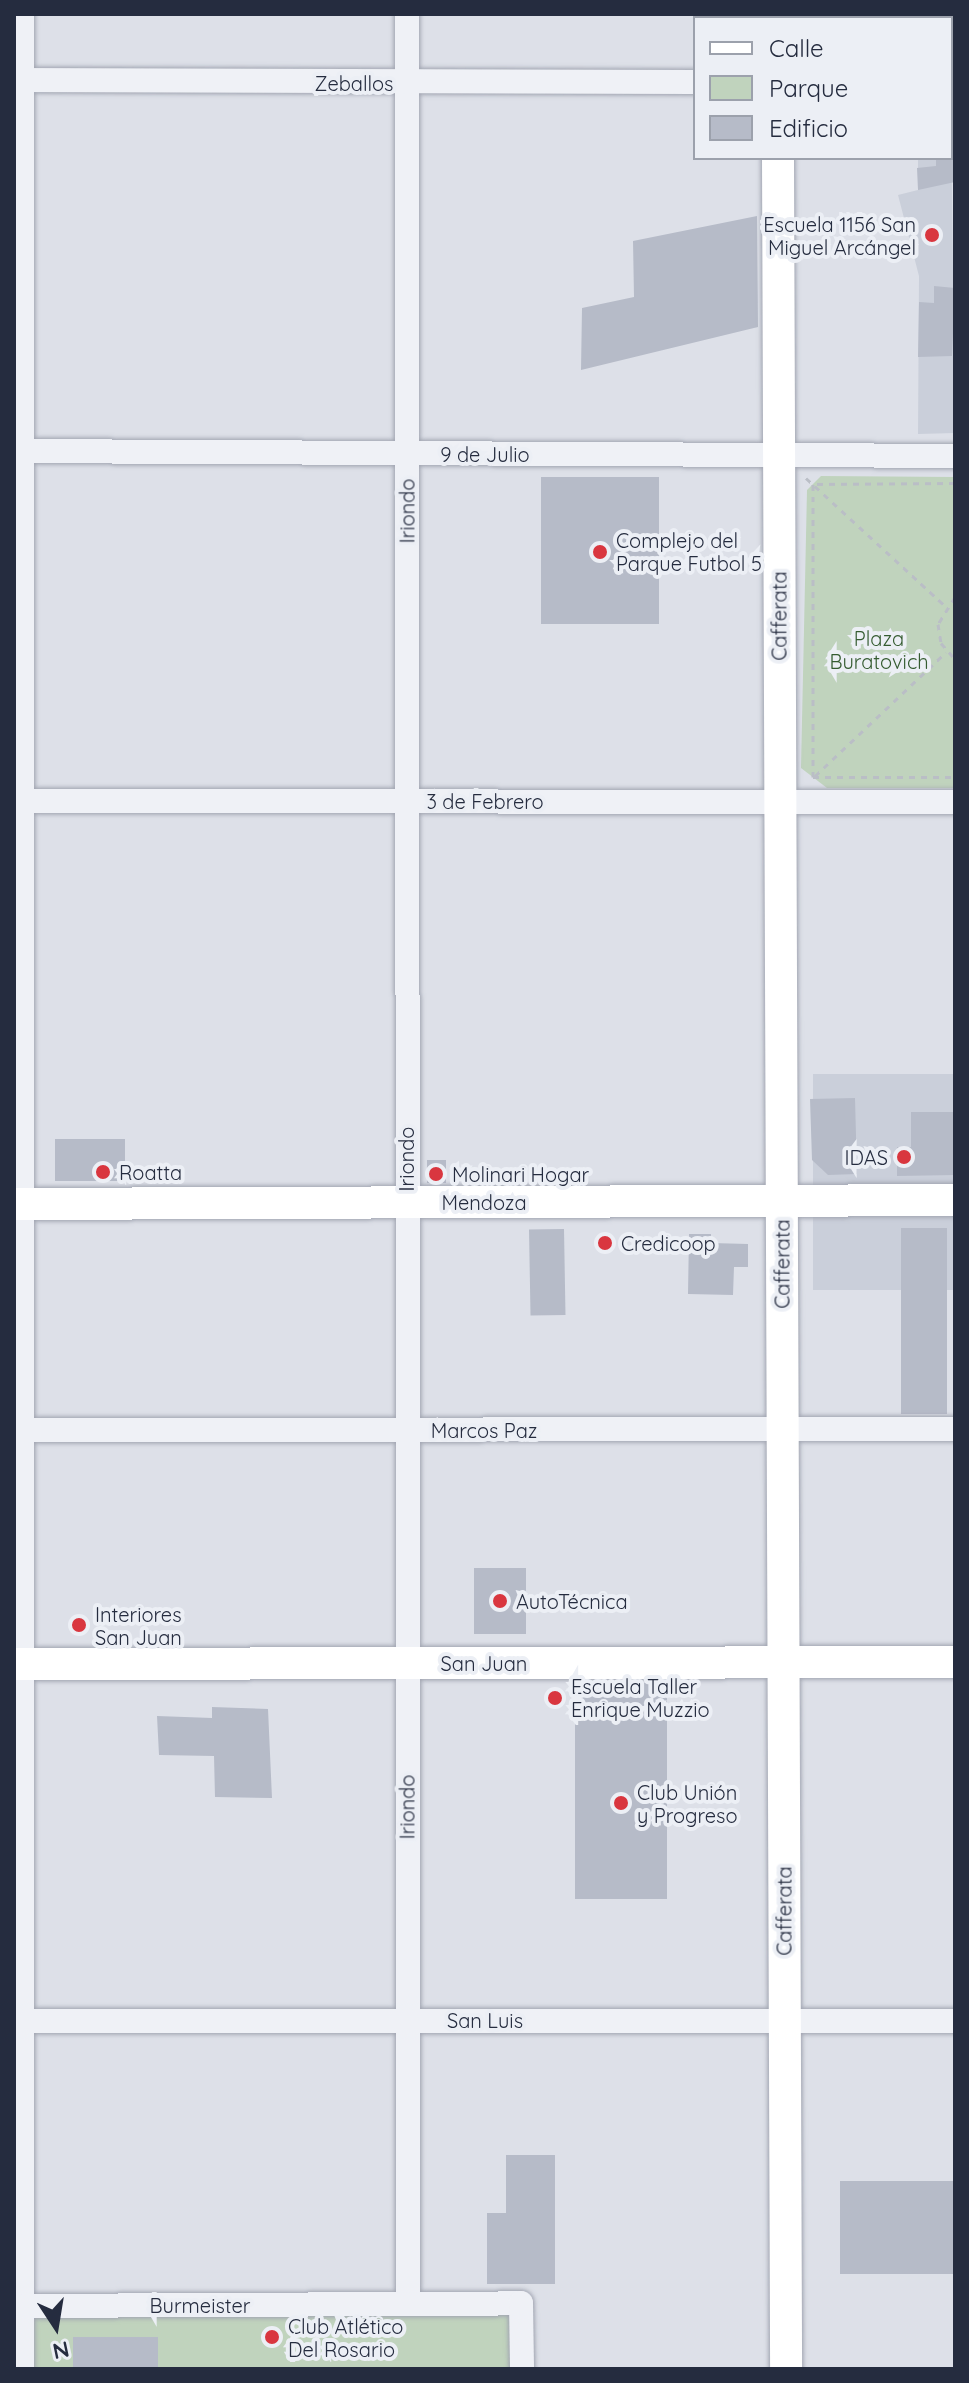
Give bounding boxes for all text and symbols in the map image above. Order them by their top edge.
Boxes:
legend [693,16,953,160]
text: Calle [769,33,824,63]
street label: Zeballos [315,71,393,95]
text: Parque [769,73,848,103]
text: Edificio [769,113,848,143]
place label: Escuela 1156 San Miguel Arcángel [763,212,916,259]
marker: Escuela 1156 San Miguel Arcángel [923,226,941,244]
street label: 9 de Julio [440,442,530,466]
street label: Iriondo [395,479,419,543]
place label: Complejo del Parque Futbol 5 [616,528,762,575]
marker: Complejo del Parque Futbol 5 [591,543,609,561]
street label: Cafferata [767,571,791,661]
park label: Plaza Buratovich [829,627,929,674]
street label: 3 de Febrero [426,789,544,813]
street label: Iriondo [394,1127,418,1191]
place label: IDAS [845,1145,888,1169]
marker: IDAS [895,1148,913,1166]
place label: Roatta [119,1160,182,1184]
place label: Molinari Hogar [452,1162,589,1186]
marker: Roatta [94,1163,112,1181]
marker: Molinari Hogar [427,1165,445,1183]
street label: Mendoza [441,1190,527,1214]
street label: Cafferata [770,1219,794,1309]
place label: Credicoop [621,1231,716,1255]
marker: Credicoop [596,1234,614,1252]
street label: Marcos Paz [431,1418,537,1442]
place label: AutoTécnica [516,1589,628,1613]
marker: AutoTécnica [491,1592,509,1610]
place label: Interiores San Juan [95,1602,182,1649]
marker: Interiores San Juan [70,1616,88,1634]
street label: San Juan [441,1651,527,1675]
place label: Escuela Taller Enrique Muzzio [571,1674,710,1721]
marker: Escuela Taller Enrique Muzzio [546,1689,564,1707]
street label: Iriondo [395,1775,419,1839]
place label: Club Unión y Progreso [637,1780,738,1827]
marker: Club Unión y Progreso [612,1794,630,1812]
street label: Cafferata [772,1866,796,1956]
street label: San Luis [447,2008,523,2032]
north arrow [16,2287,96,2367]
street label: Burmeister [150,2293,250,2317]
place label: Club Atlético Del Rosario [288,2314,403,2361]
marker: Club Atlético Del Rosario [263,2328,281,2346]
text: N [50,2335,72,2366]

